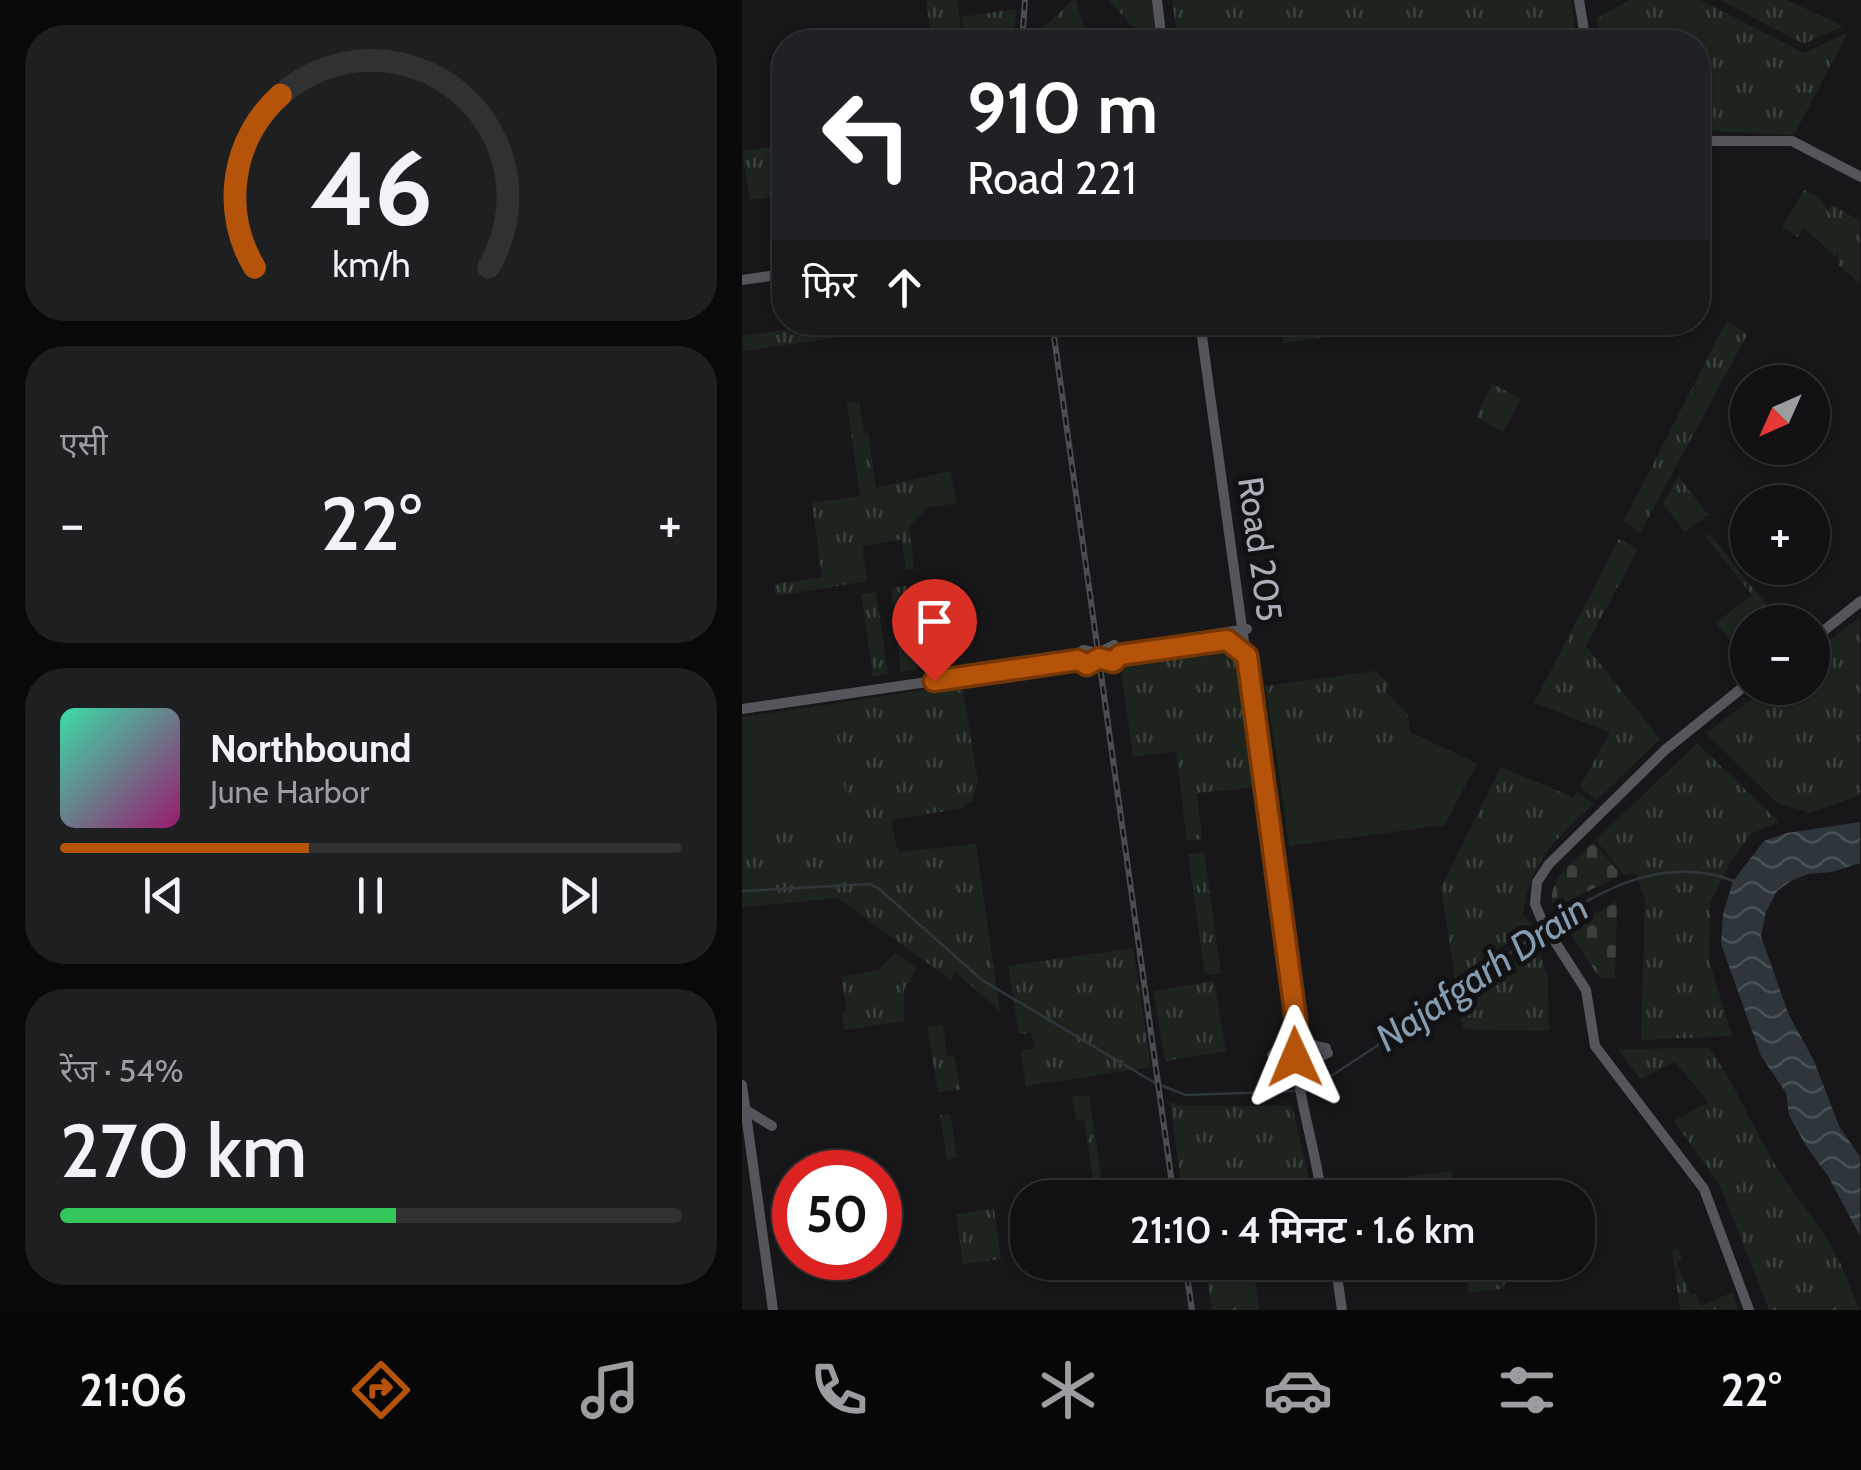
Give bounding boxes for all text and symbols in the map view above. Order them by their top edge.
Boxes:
text: 910 m [967,65,1158,151]
icon: left [802,70,932,200]
text: 46 [309,125,433,251]
text: Road 221 [967,151,1137,205]
text: km/h [332,243,410,286]
icon: ahead [877,260,932,315]
text: फिर [802,261,857,308]
north arrow [1730,365,1830,465]
map controls [1730,365,1830,705]
text: एसी [60,424,108,463]
street label: Road 205 [1229,474,1292,624]
text: 22° [321,478,421,569]
button: + [1730,485,1830,585]
text: − [60,490,84,557]
text: + [658,490,682,557]
pin [892,579,977,682]
icon: arrive [907,594,962,649]
button: − [1730,605,1830,705]
text: Northbound [210,725,412,772]
text: June Harbor [210,772,369,811]
icon: previous [136,868,191,923]
icon: pause [343,868,398,923]
icon: next [551,868,606,923]
water label: Najafgarh Drain [1366,884,1597,1061]
position arrow [1243,1005,1347,1109]
text: रेंज · 54% [60,1051,183,1090]
text: 270 km [60,1105,307,1196]
speed limit sign: 50 [772,1150,902,1280]
text: 21:10 · 4 मिनट · 1.6 km [1130,1206,1475,1253]
icon: directions [346,1355,416,1425]
icon: music [575,1355,645,1425]
icon: phone [804,1355,874,1425]
icon: climate [1033,1355,1103,1425]
icon: car [1263,1355,1333,1425]
icon: filters [1492,1355,1562,1425]
text: 21:06 [80,1363,187,1417]
text: 22° [1721,1363,1781,1417]

